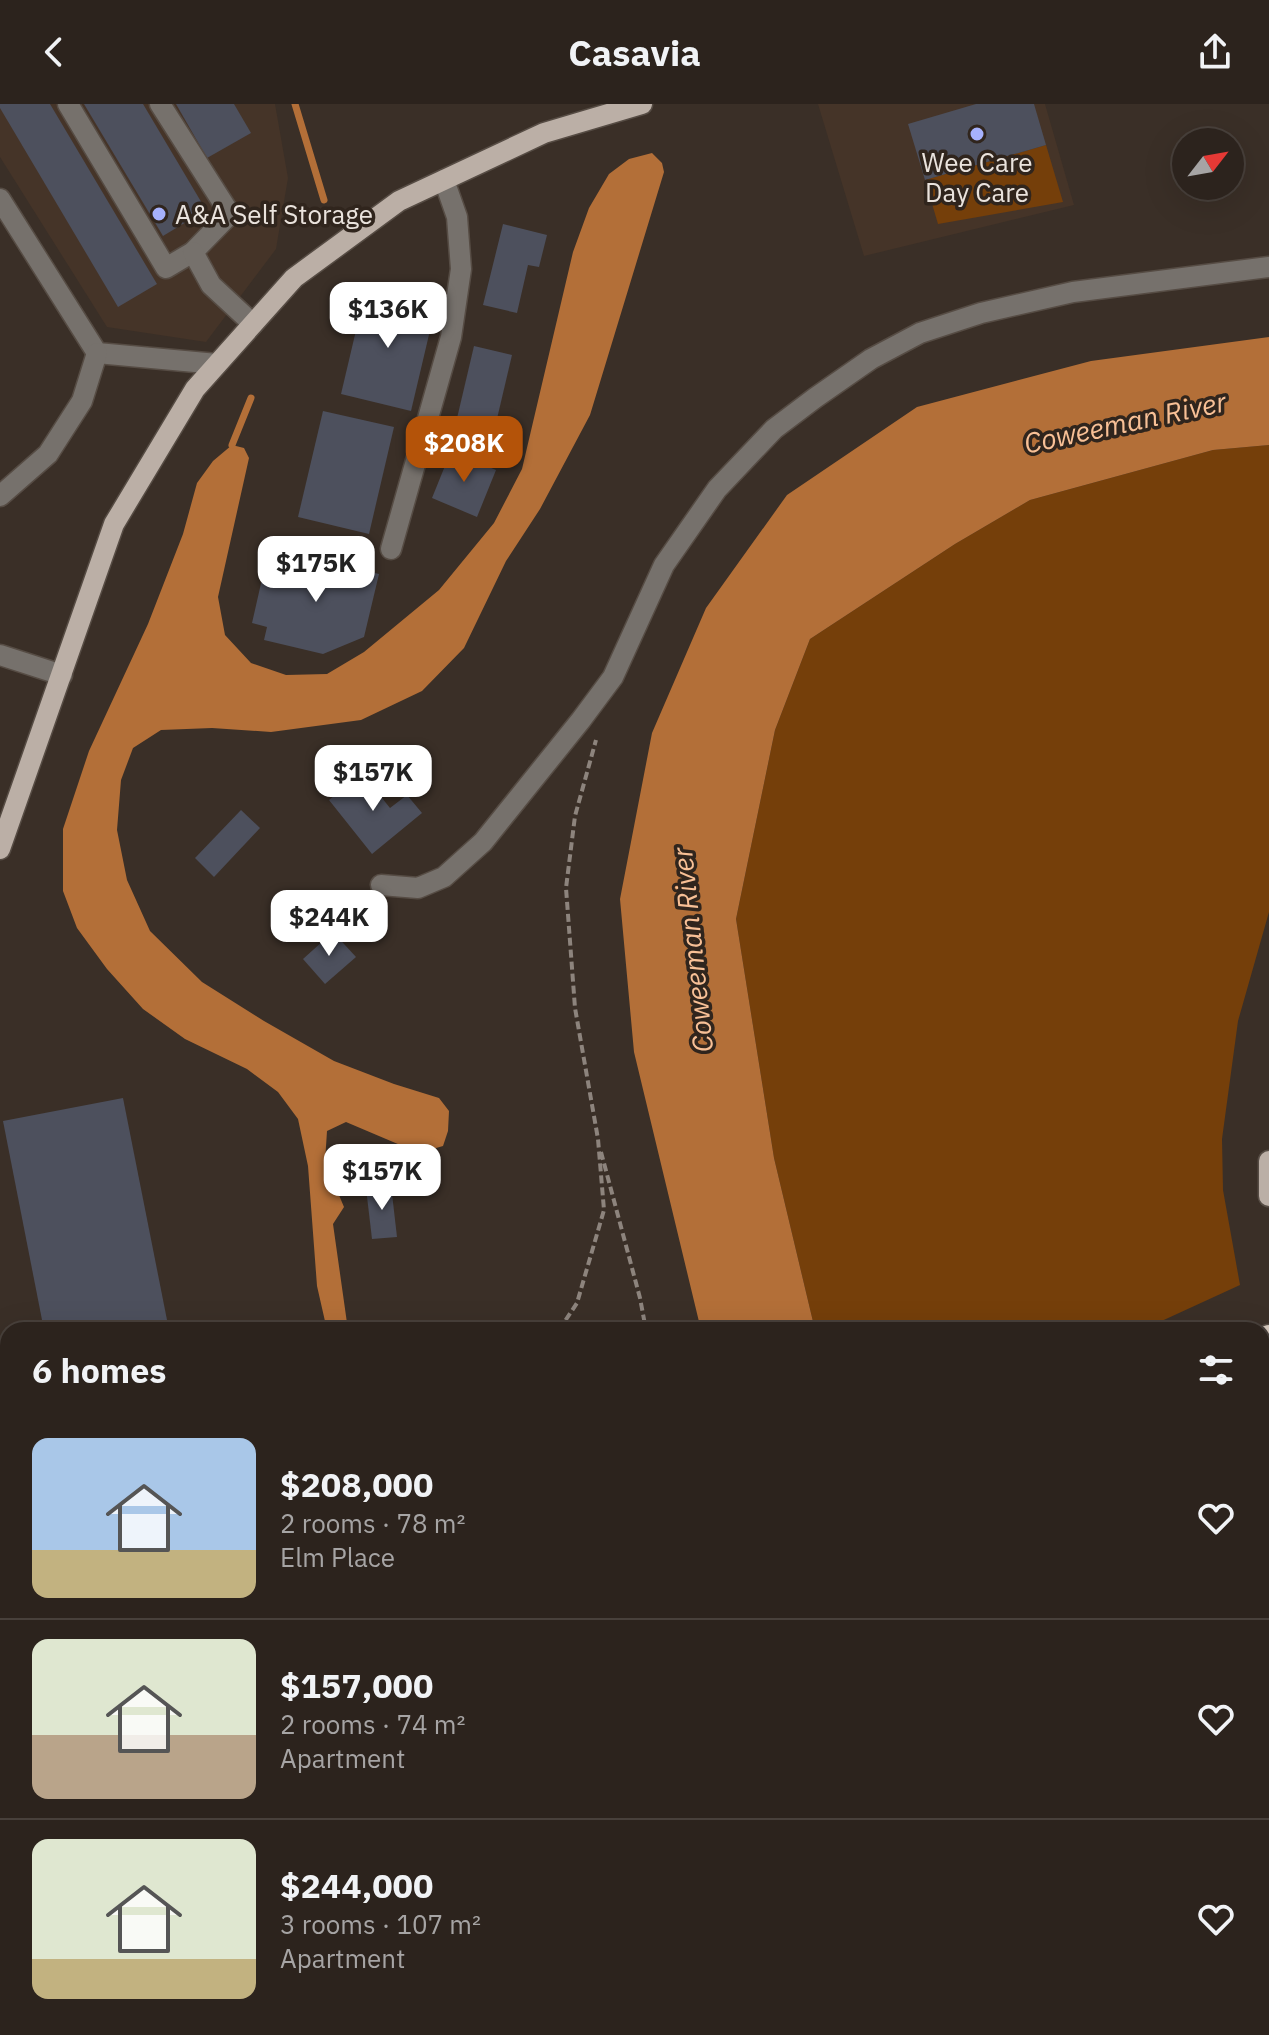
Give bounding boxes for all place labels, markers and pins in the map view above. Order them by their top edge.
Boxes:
marker: Wee Care Day Care [968,125,986,143]
place label: Wee Care Day Care [921,145,1033,209]
place label: A&A Self Storage [175,197,373,231]
marker: A&A Self Storage [150,205,168,223]
pin: $136K [332,282,444,350]
pin: $208K [408,416,520,484]
pin: $175K [260,536,372,604]
pin: $157K [317,745,429,813]
pin: $244K [273,890,385,958]
pin: $157K [326,1144,438,1212]

